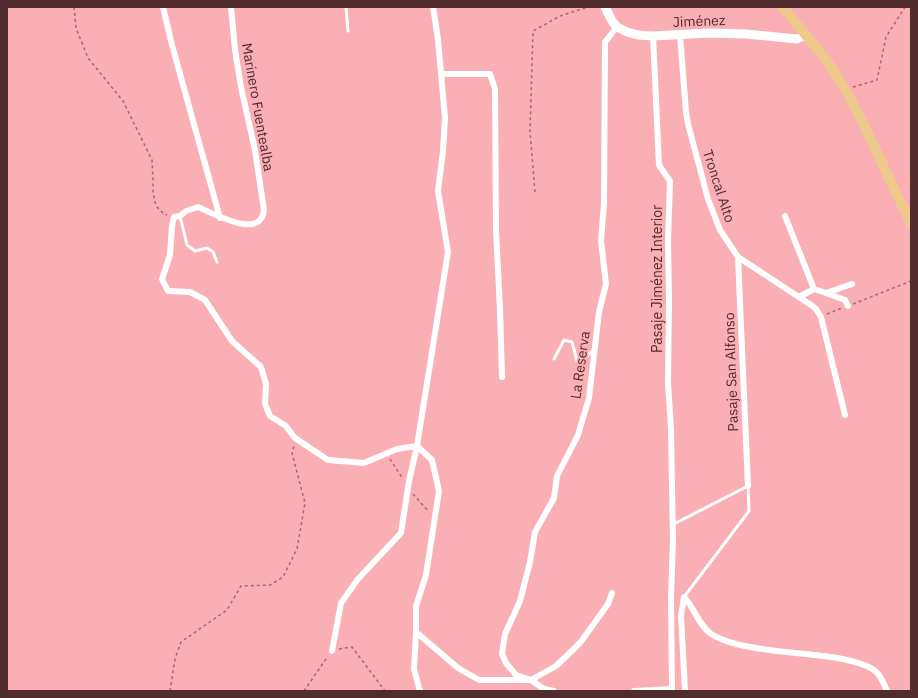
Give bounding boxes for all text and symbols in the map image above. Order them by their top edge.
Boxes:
street label: Jiménez [672,11,726,31]
street label: Marinero Fuentealba [238,42,278,173]
street label: Troncal Alto [699,147,739,225]
street label: Pasaje Jiménez Interior [648,205,666,353]
street label: Pasaje San Alfonso [720,312,742,432]
street label: La Reserva [566,329,594,400]

